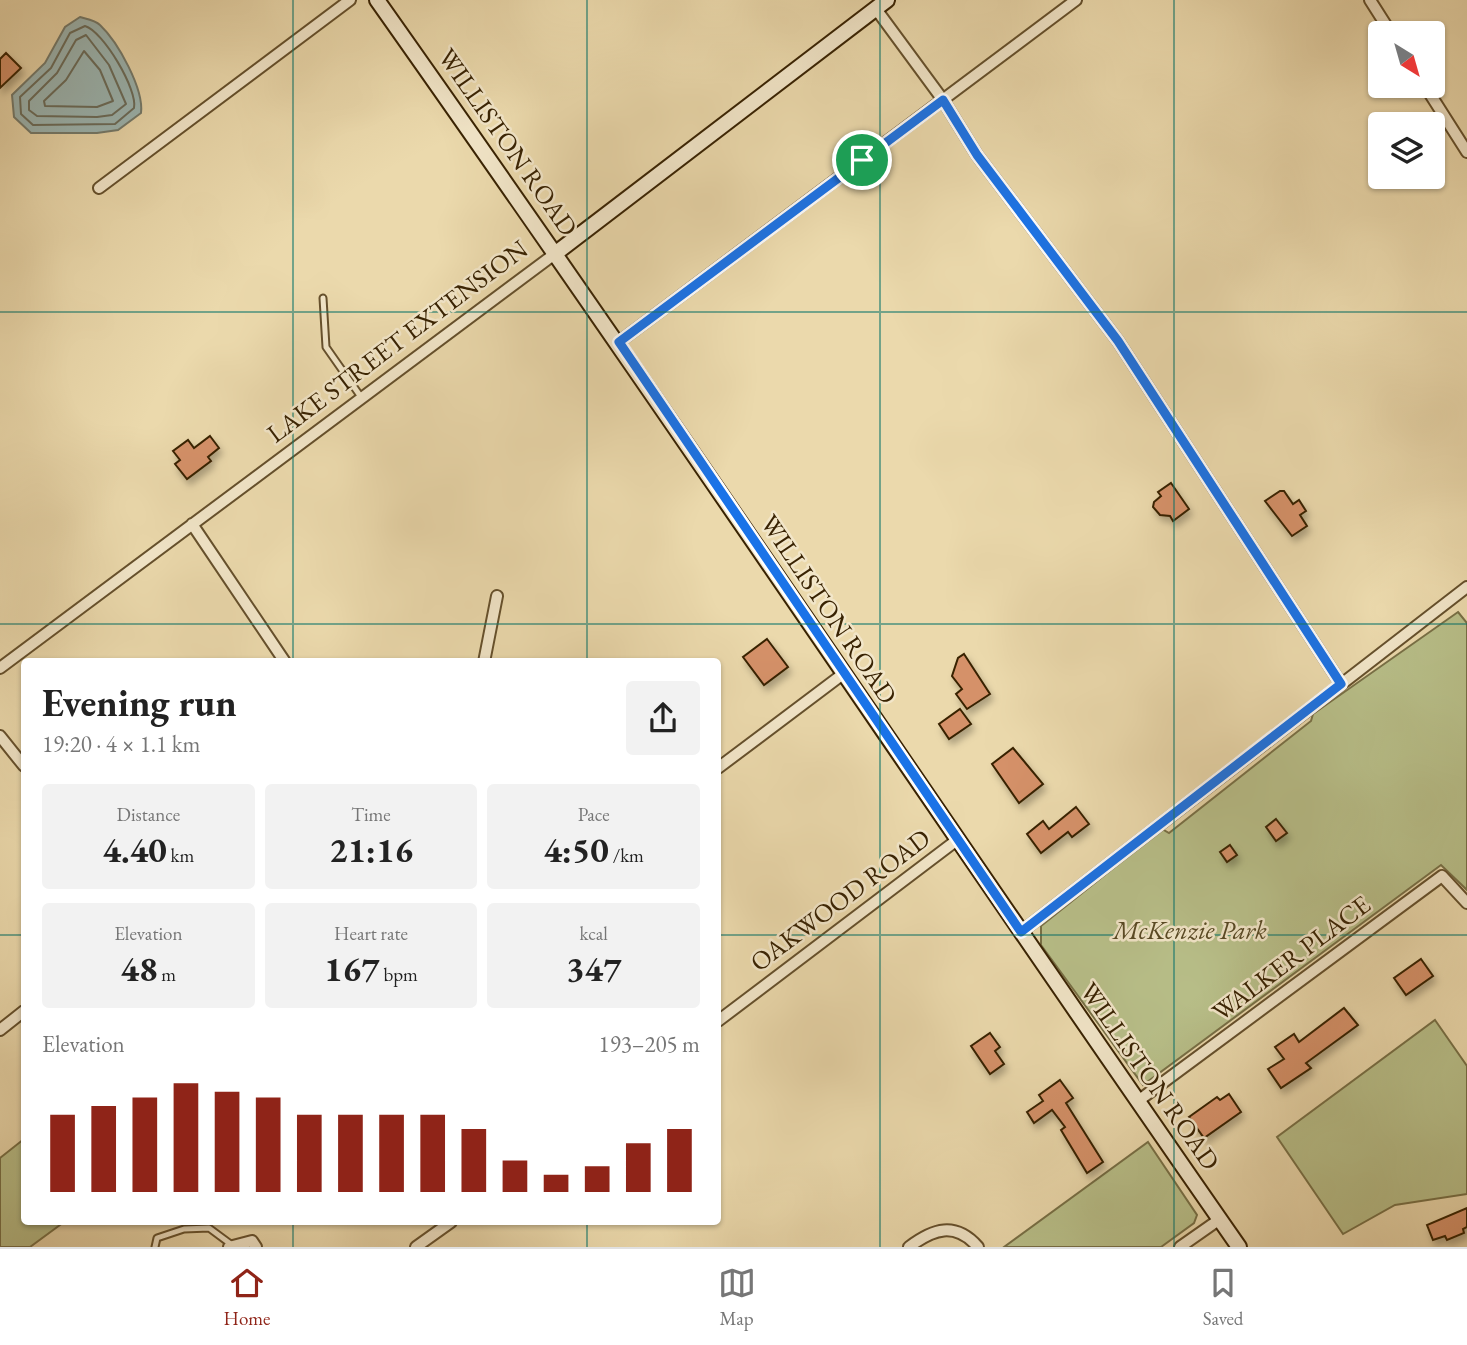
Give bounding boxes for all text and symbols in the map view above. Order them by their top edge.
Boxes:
north arrow [1368,21,1446,98]
map controls [1368,21,1445,189]
street label: WILLISTON ROAD [430,41,586,243]
button: layers [1368,112,1445,189]
pin [832,130,892,190]
icon: arrive [843,141,881,179]
street label: LAKE STREET EXTENSION [260,232,534,450]
street label: WILLISTON ROAD [753,508,905,710]
text: Evening run [42,678,237,727]
button: share [626,681,700,755]
text: 19:20 · 4 × 1.1 km [42,729,200,759]
text: Distance [117,802,180,827]
text: Time [351,802,391,827]
text: Pace [578,802,610,827]
street label: OAKWOOD ROAD [743,821,937,979]
text: 4.40 [102,827,167,872]
text: 21:16 [329,827,413,872]
text: 4:50 [543,827,609,872]
text: km [167,843,194,868]
text: /km [609,843,644,868]
street label: WALKER PLACE [1205,887,1377,1029]
park label: McKenzie Park [1111,913,1267,947]
text: Elevation [114,921,183,946]
text: Heart rate [334,921,408,946]
text: kcal [579,921,608,946]
text: 48 [121,946,158,991]
text: 167 [324,946,380,991]
text: 347 [566,946,621,991]
text: m [158,962,176,987]
text: bpm [380,962,418,987]
street label: WILLISTON ROAD [1072,975,1228,1177]
text: Elevation [42,1029,125,1059]
text: 193–205 m [599,1029,700,1059]
tab: Home [224,1264,271,1331]
tab: Map [718,1264,756,1331]
tab: Saved [1203,1264,1243,1331]

